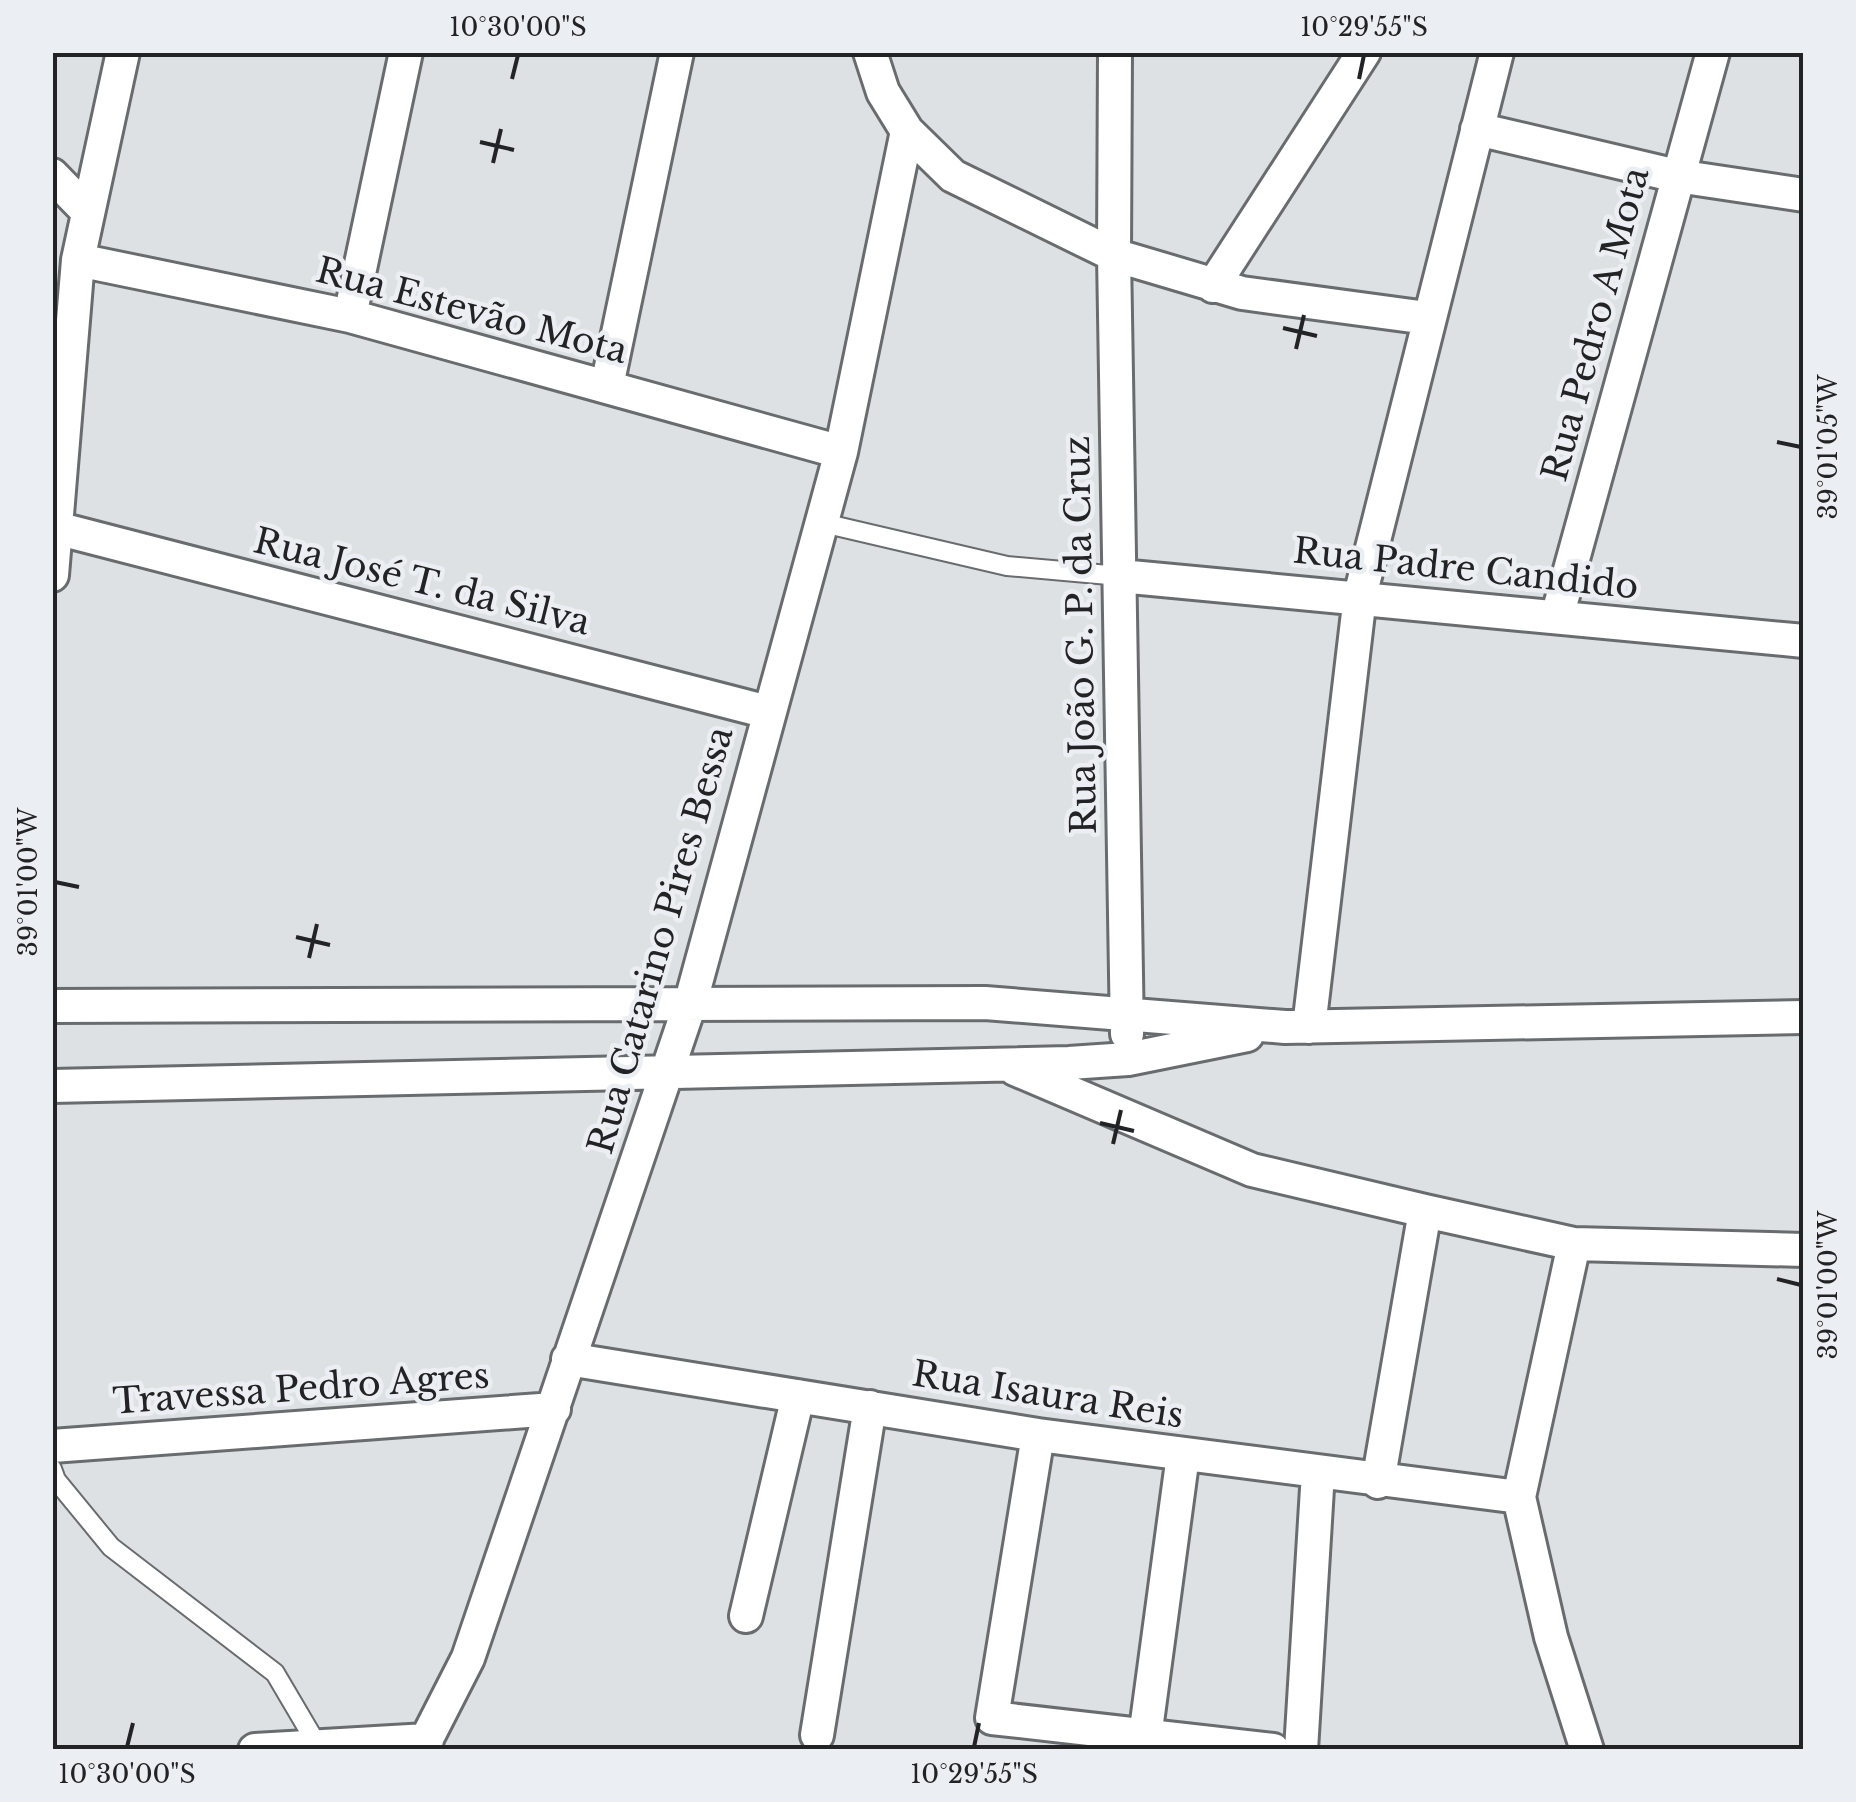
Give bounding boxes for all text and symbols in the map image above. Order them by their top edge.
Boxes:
text: 10°30'00"S [449,12,587,43]
text: 10°29'55"S [1300,12,1428,43]
street label: Rua Pedro A Mota [1532,162,1658,486]
street label: Rua Estevão Mota [312,248,633,372]
text: 39°01'05"W [1813,374,1844,520]
street label: Rua João G. P. da Cruz [1055,435,1105,835]
street label: Rua José T. da Silva [249,518,595,644]
street label: Rua Padre Candido [1291,528,1641,608]
street label: Rua Catarino Pires Bessa [578,721,742,1158]
text: 39°01'00"W [13,807,44,956]
text: 39°01'00"W [1813,1210,1844,1359]
street label: Rua Isaura Reis [909,1351,1187,1437]
street label: Travessa Pedro Agres [111,1353,491,1423]
text: 10°30'00"S [58,1759,196,1790]
text: 10°29'55"S [910,1759,1038,1790]

